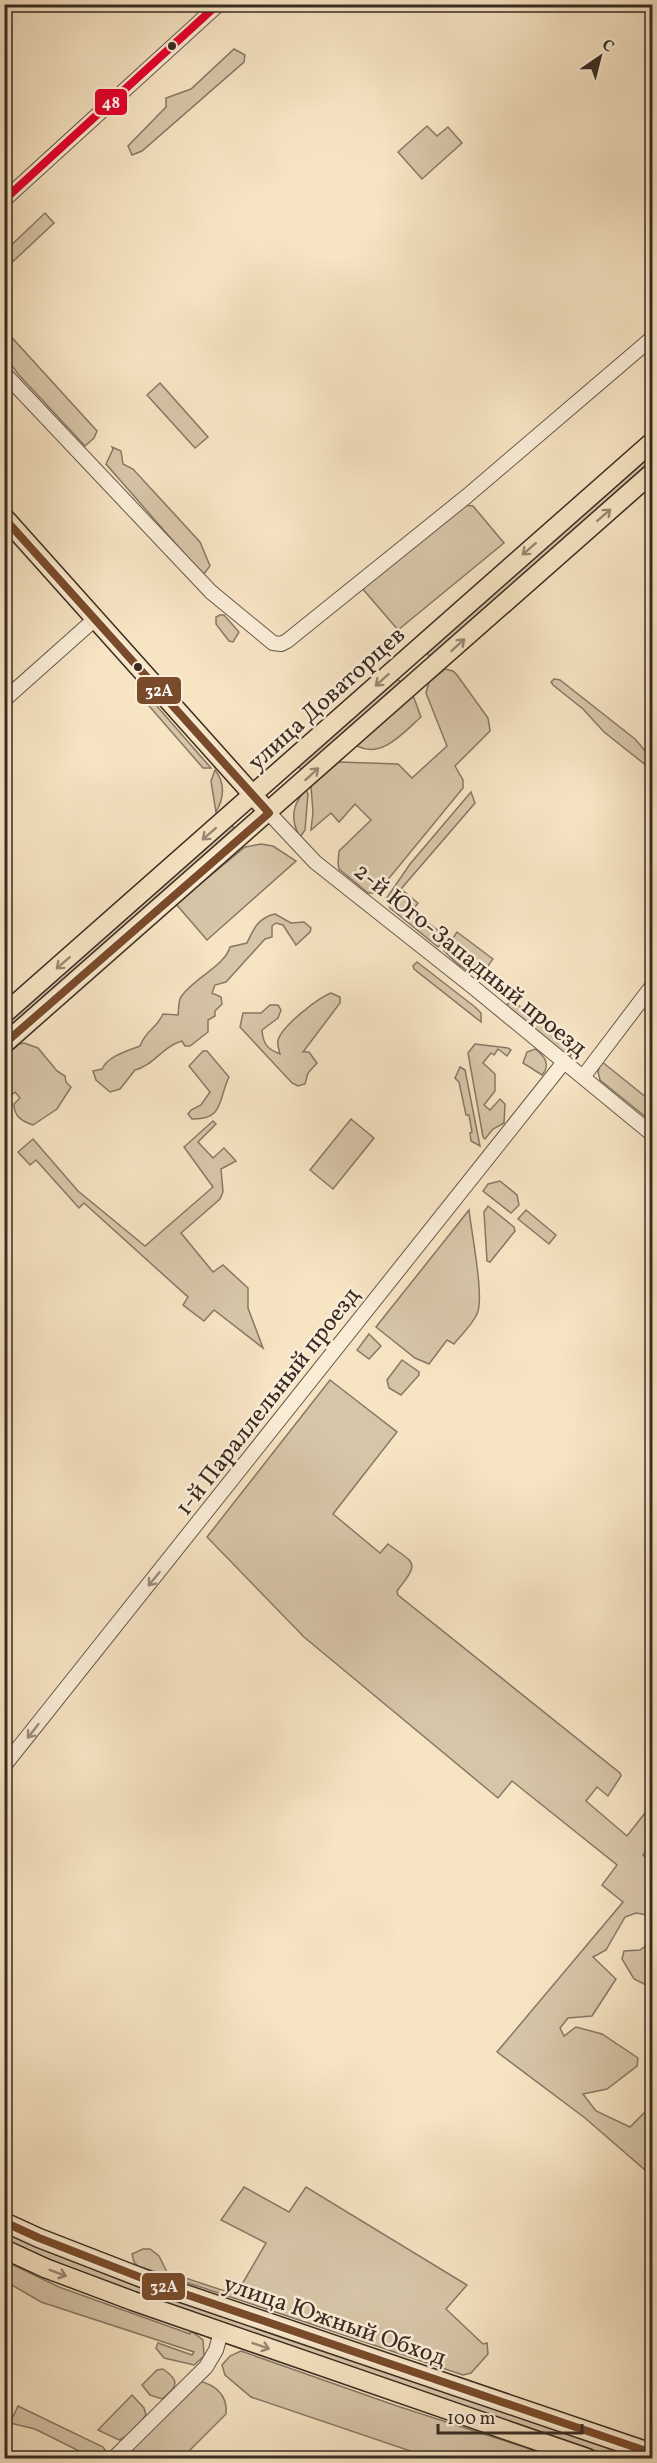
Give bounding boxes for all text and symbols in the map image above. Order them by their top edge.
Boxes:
north arrow [570,27,630,87]
text: С [597,34,618,58]
unlabelled marker [166,40,178,52]
line badge: 48 [94,88,128,116]
text: 48 [102,93,120,115]
one-way arrow [596,509,612,522]
one-way arrow [522,542,537,556]
street label: улица Доваторцев [241,619,414,780]
one-way arrow [451,638,466,652]
unlabelled marker [132,661,144,673]
one-way arrow [375,673,390,687]
line badge: 32A [136,676,182,705]
text: 32A [145,681,174,703]
one-way arrow [304,767,319,781]
one-way arrow [201,828,217,841]
street label: 2-й Юго-Западный проезд [346,856,594,1066]
one-way arrow [56,956,71,970]
street label: 1-й Параллельный проезд [168,1280,369,1524]
one-way arrow [148,1571,161,1587]
one-way arrow [26,1723,39,1739]
one-way arrow [48,2268,67,2279]
street label: улица Южный Обход [218,2268,451,2376]
line badge: 32A [141,2272,186,2301]
text: 32A [150,2277,179,2299]
one-way arrow [251,2341,270,2352]
scale bar [438,2397,582,2435]
text: 100 m [447,2407,496,2432]

